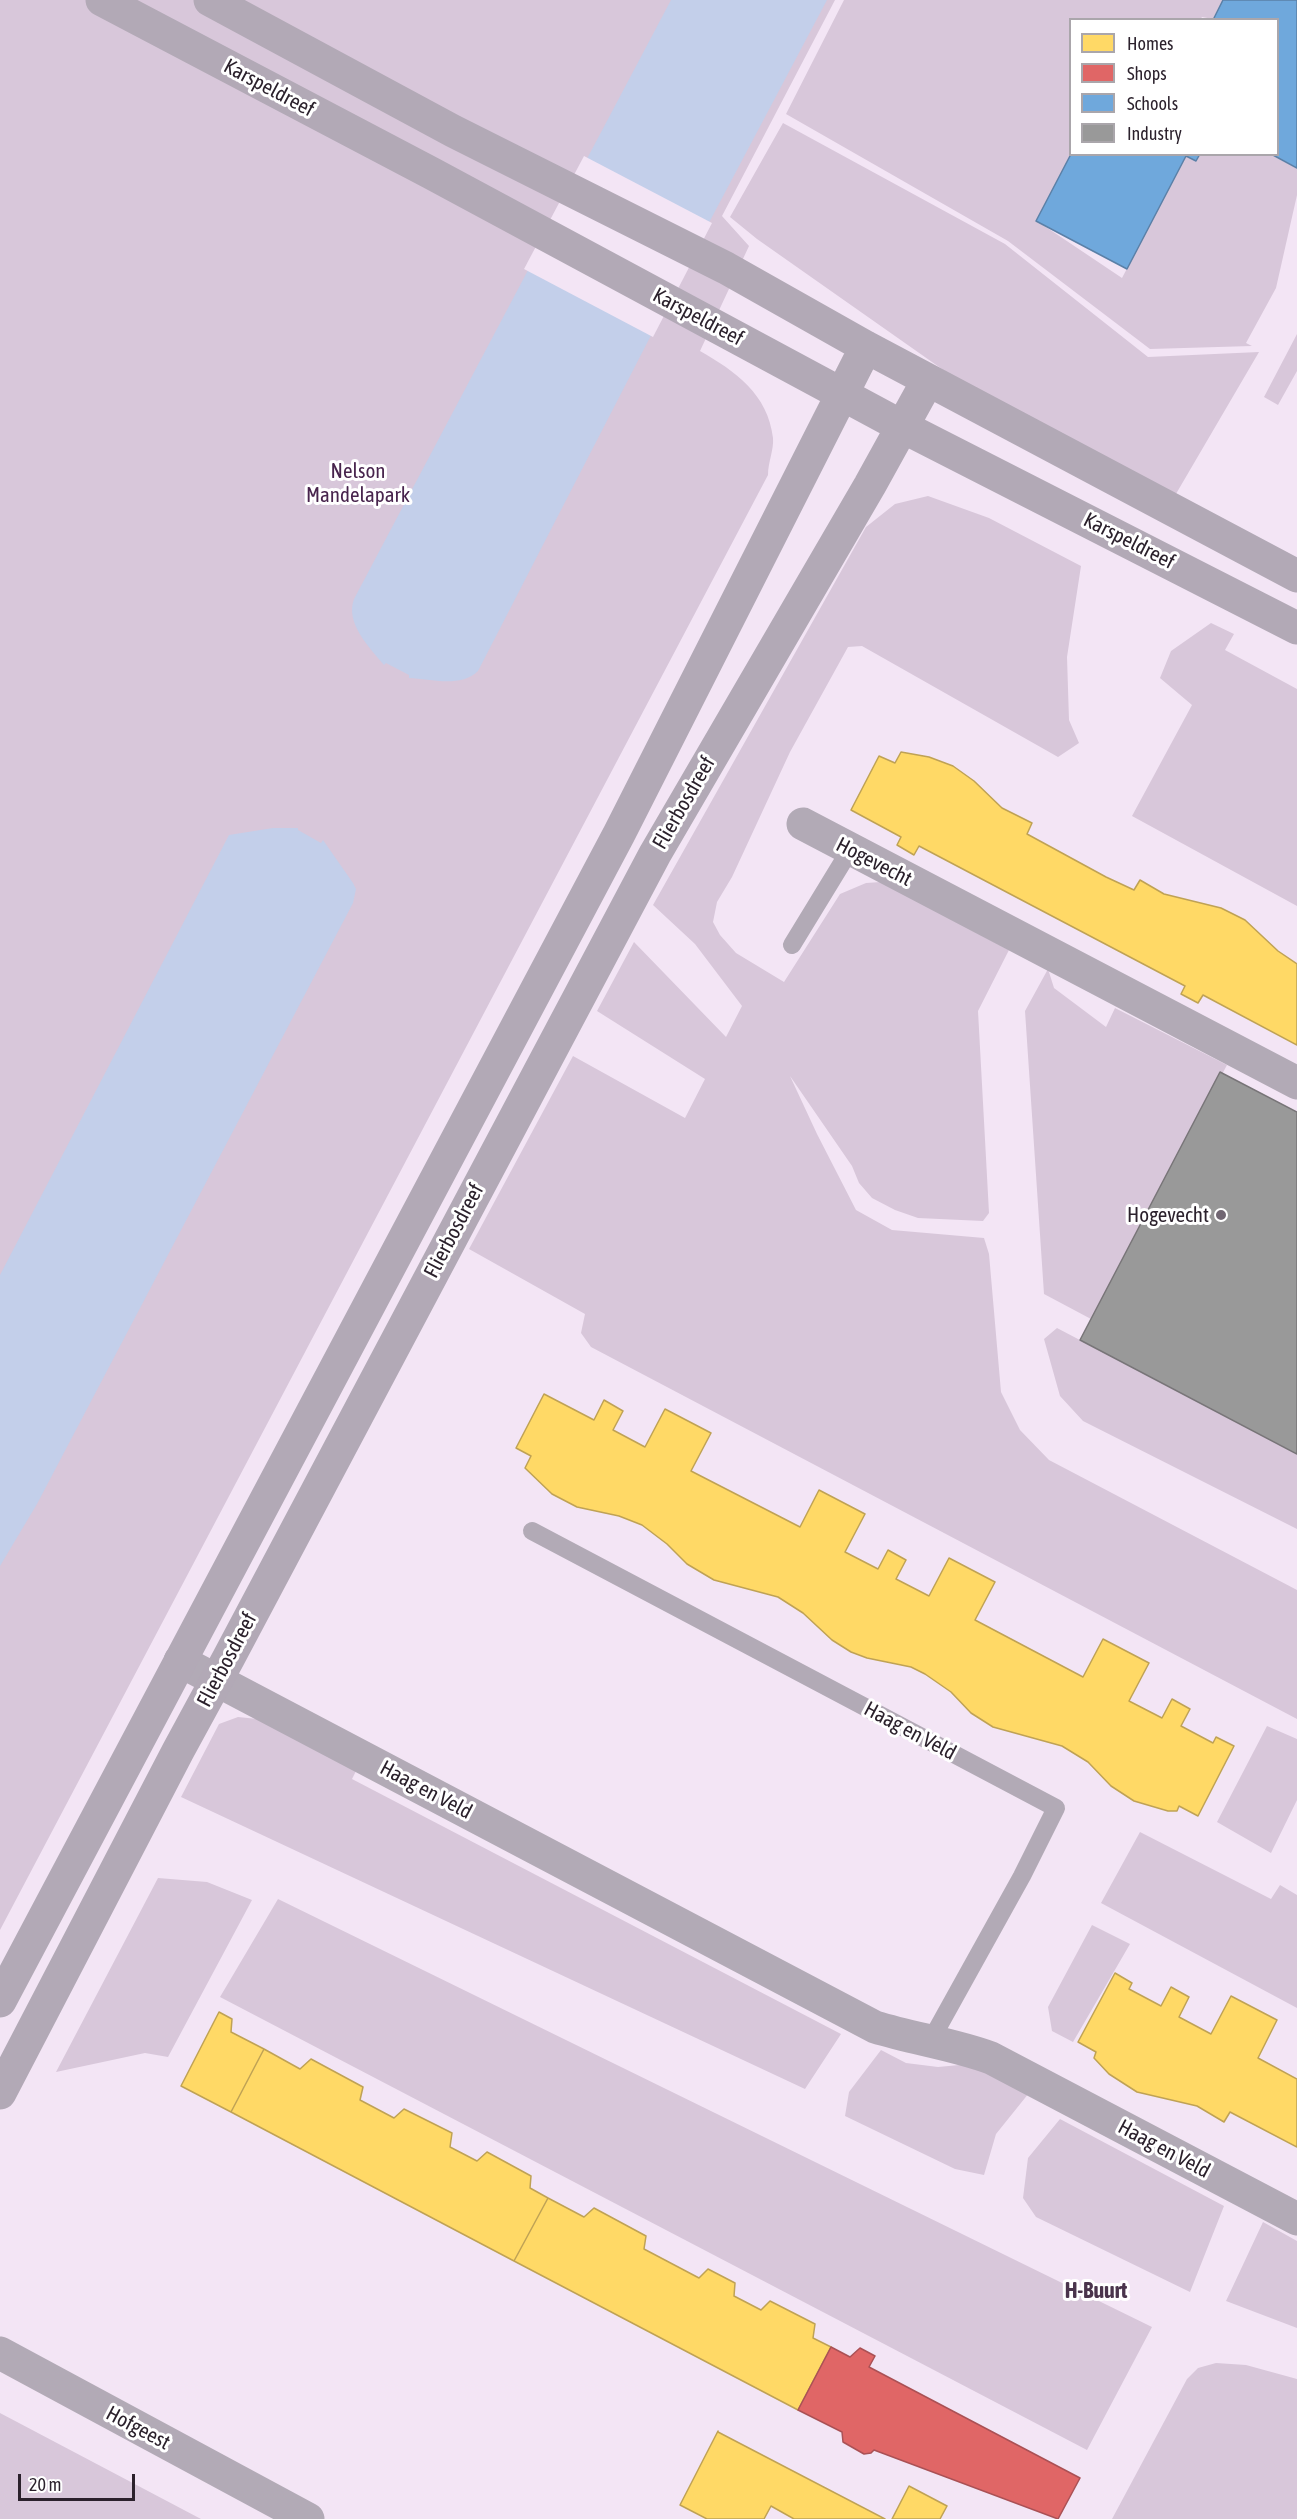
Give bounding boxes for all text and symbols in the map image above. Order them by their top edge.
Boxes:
legend [1069,18,1279,156]
text: Homes [1127,33,1173,54]
street label: Karspeldreef [219,54,319,122]
text: Shops [1127,63,1167,84]
text: Schools [1127,93,1178,114]
text: Industry [1127,123,1182,144]
street label: Karspeldreef [648,283,748,351]
park label: Nelson Mandelapark [306,458,410,508]
street label: Karspeldreef [1079,507,1179,575]
street label: Flierbosdreef [647,752,721,854]
street label: Hogevecht [832,832,916,892]
street label: Flierbosdreef [419,1180,489,1282]
place label: Hogevecht [1127,1202,1209,1228]
marker: Hogevecht [1214,1208,1228,1222]
street label: Flierbosdreef [192,1609,262,1711]
street label: Haag en Veld [860,1696,960,1766]
street label: Haag en Veld [376,1755,476,1825]
street label: Haag en Veld [1114,2114,1214,2184]
district label: H-Buurt [1065,2278,1127,2304]
street label: Hofgeest [102,2401,174,2455]
scale bar [21,2462,138,2500]
text: 20 m [29,2474,61,2495]

